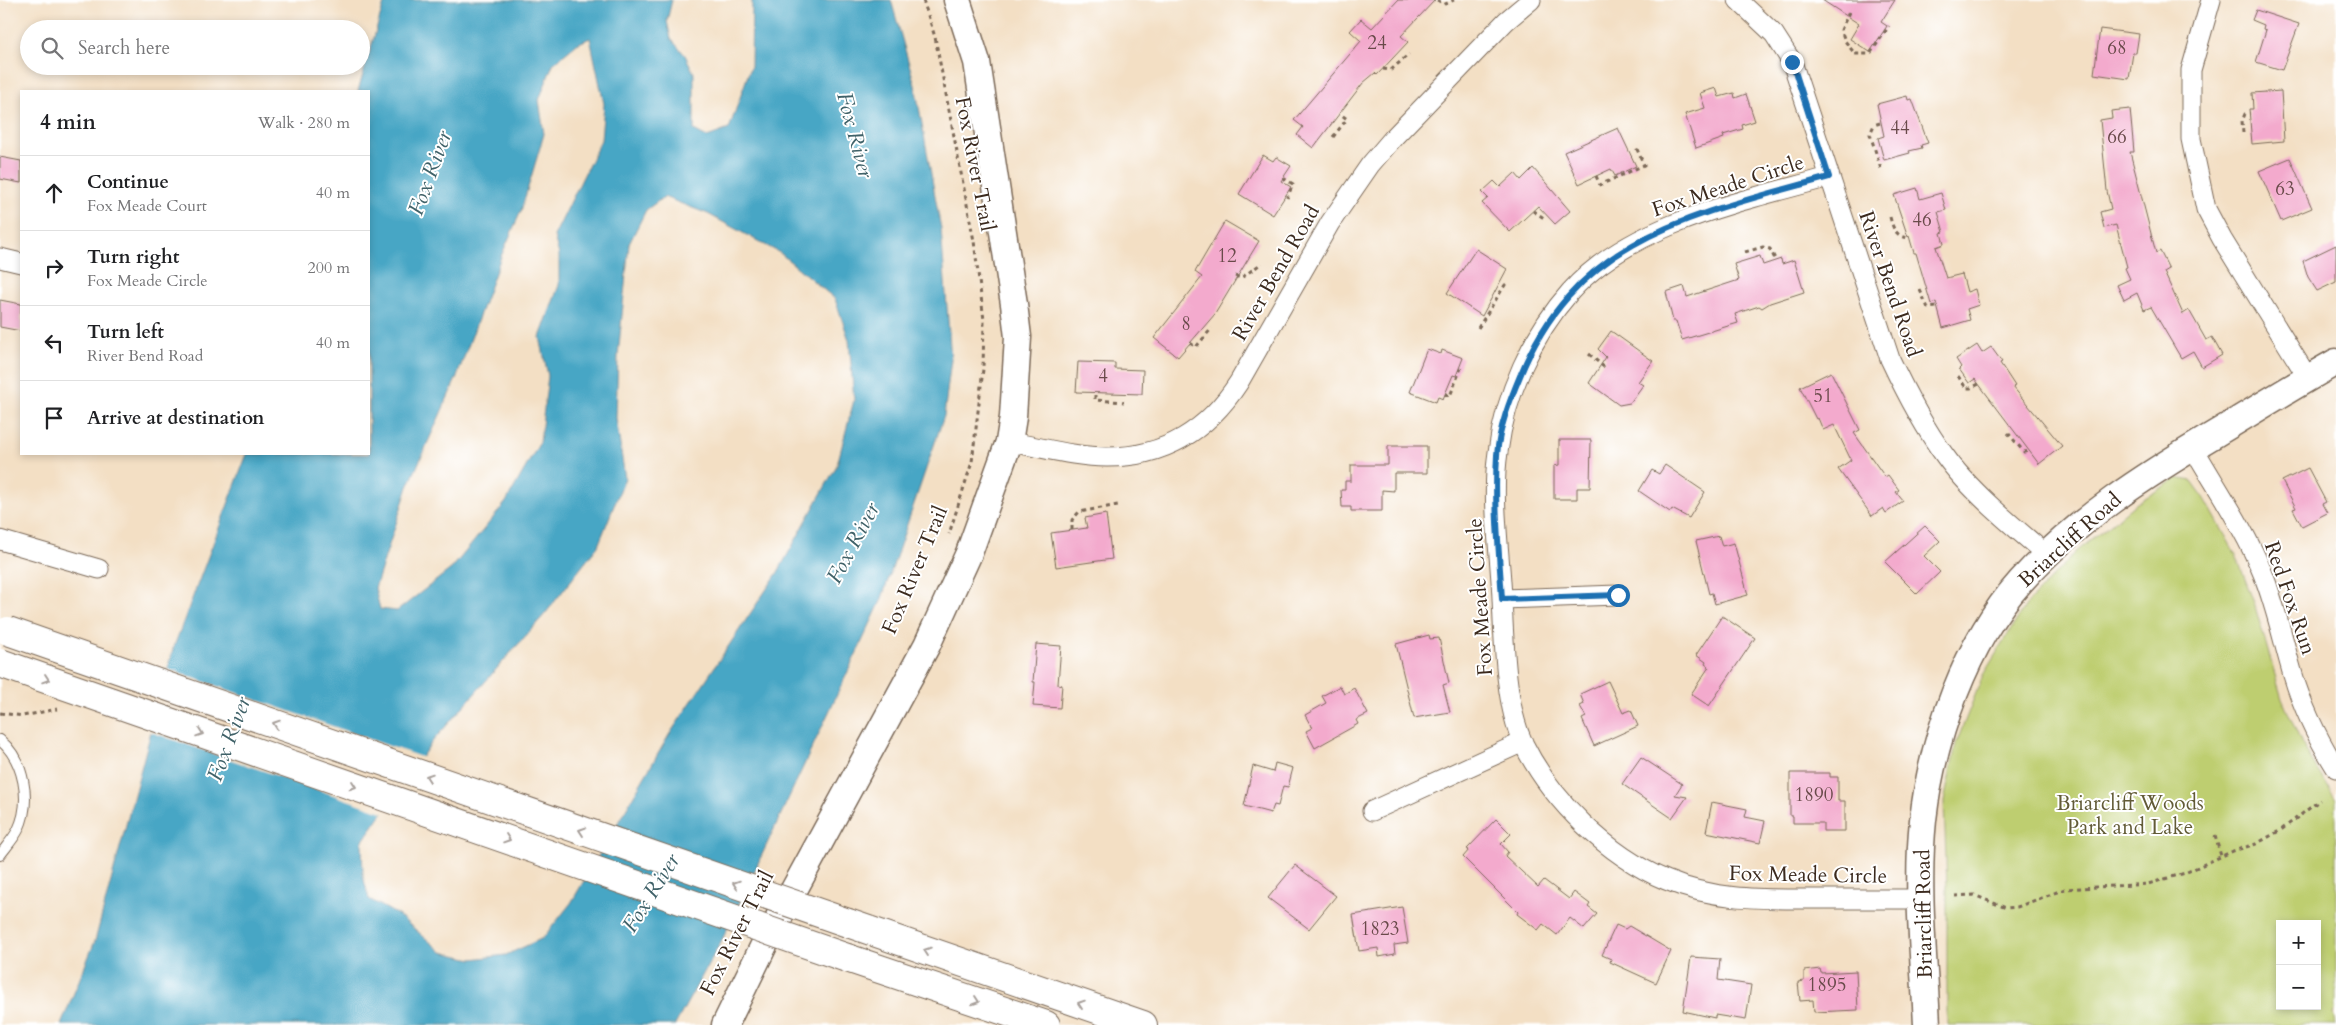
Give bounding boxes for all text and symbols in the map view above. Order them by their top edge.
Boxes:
search box [20,20,370,75]
house number: 24 [1367,30,1387,56]
icon: search [38,34,66,62]
text: Search here [78,35,170,61]
house number: 68 [2107,35,2127,61]
route end [1781,51,1804,74]
water label: Fox River [829,89,881,182]
street label: Fox River Trail [948,94,1002,234]
text: 4 min [40,108,96,137]
text: Walk · 280 m [258,112,350,134]
house number: 44 [1890,115,1910,141]
house number: 66 [2107,124,2127,150]
water label: Fox River [401,126,459,219]
street label: Fox Meade Circle [1648,148,1808,224]
text: Continue [87,169,169,195]
house number: 63 [2275,176,2295,202]
icon: ahead [40,179,68,207]
text: 40 m [316,182,350,204]
text: Fox Meade Court [87,195,207,217]
street label: River Bend Road [1225,200,1327,346]
street label: River Bend Road [1851,207,1929,361]
house number: 46 [1912,207,1932,233]
house number: 12 [1217,243,1237,269]
text: Turn right [87,244,179,270]
icon: right [40,254,68,282]
text: 200 m [308,257,350,279]
text: Fox Meade Circle [87,270,208,292]
house number: 8 [1181,311,1191,337]
text: Turn left [87,319,164,345]
icon: left [40,329,68,357]
text: 40 m [316,332,350,354]
text: River Bend Road [87,345,203,367]
house number: 4 [1098,363,1108,389]
house number: 51 [1813,383,1833,409]
icon: arrive [40,404,68,432]
text: Arrive at destination [87,405,264,431]
street label: Briarcliff Road [2012,486,2128,594]
water label: Fox River [819,497,887,589]
street label: Fox River Trail [875,501,955,639]
street label: Fox Meade Circle [1460,517,1500,677]
street label: Red Fox Run [2257,537,2323,659]
route start [1607,584,1630,607]
one-way arrow [41,673,50,683]
water label: Fox River [200,692,258,785]
one-way arrow [272,720,280,730]
one-way arrow [195,727,203,737]
one-way arrow [425,773,434,783]
one-way arrow [348,780,357,790]
house number: 1890 [1795,782,1834,808]
park label: Briarcliff Woods Park and Lake [2056,789,2204,842]
one-way arrow [579,827,587,837]
one-way arrow [502,833,510,843]
water label: Fox River [615,847,687,938]
street label: Briarcliff Road [1908,849,1940,979]
street label: Fox Meade Circle [1729,859,1887,891]
street label: Fox River Trail [693,866,781,1000]
one-way arrow [732,880,741,890]
house number: 1823 [1361,916,1399,942]
map controls [2276,920,2321,1010]
button: + [2276,920,2321,965]
one-way arrow [923,947,932,957]
button: − [2276,965,2321,1010]
house number: 1895 [1808,972,1846,998]
one-way arrow [972,996,980,1006]
one-way arrow [1077,1000,1085,1010]

